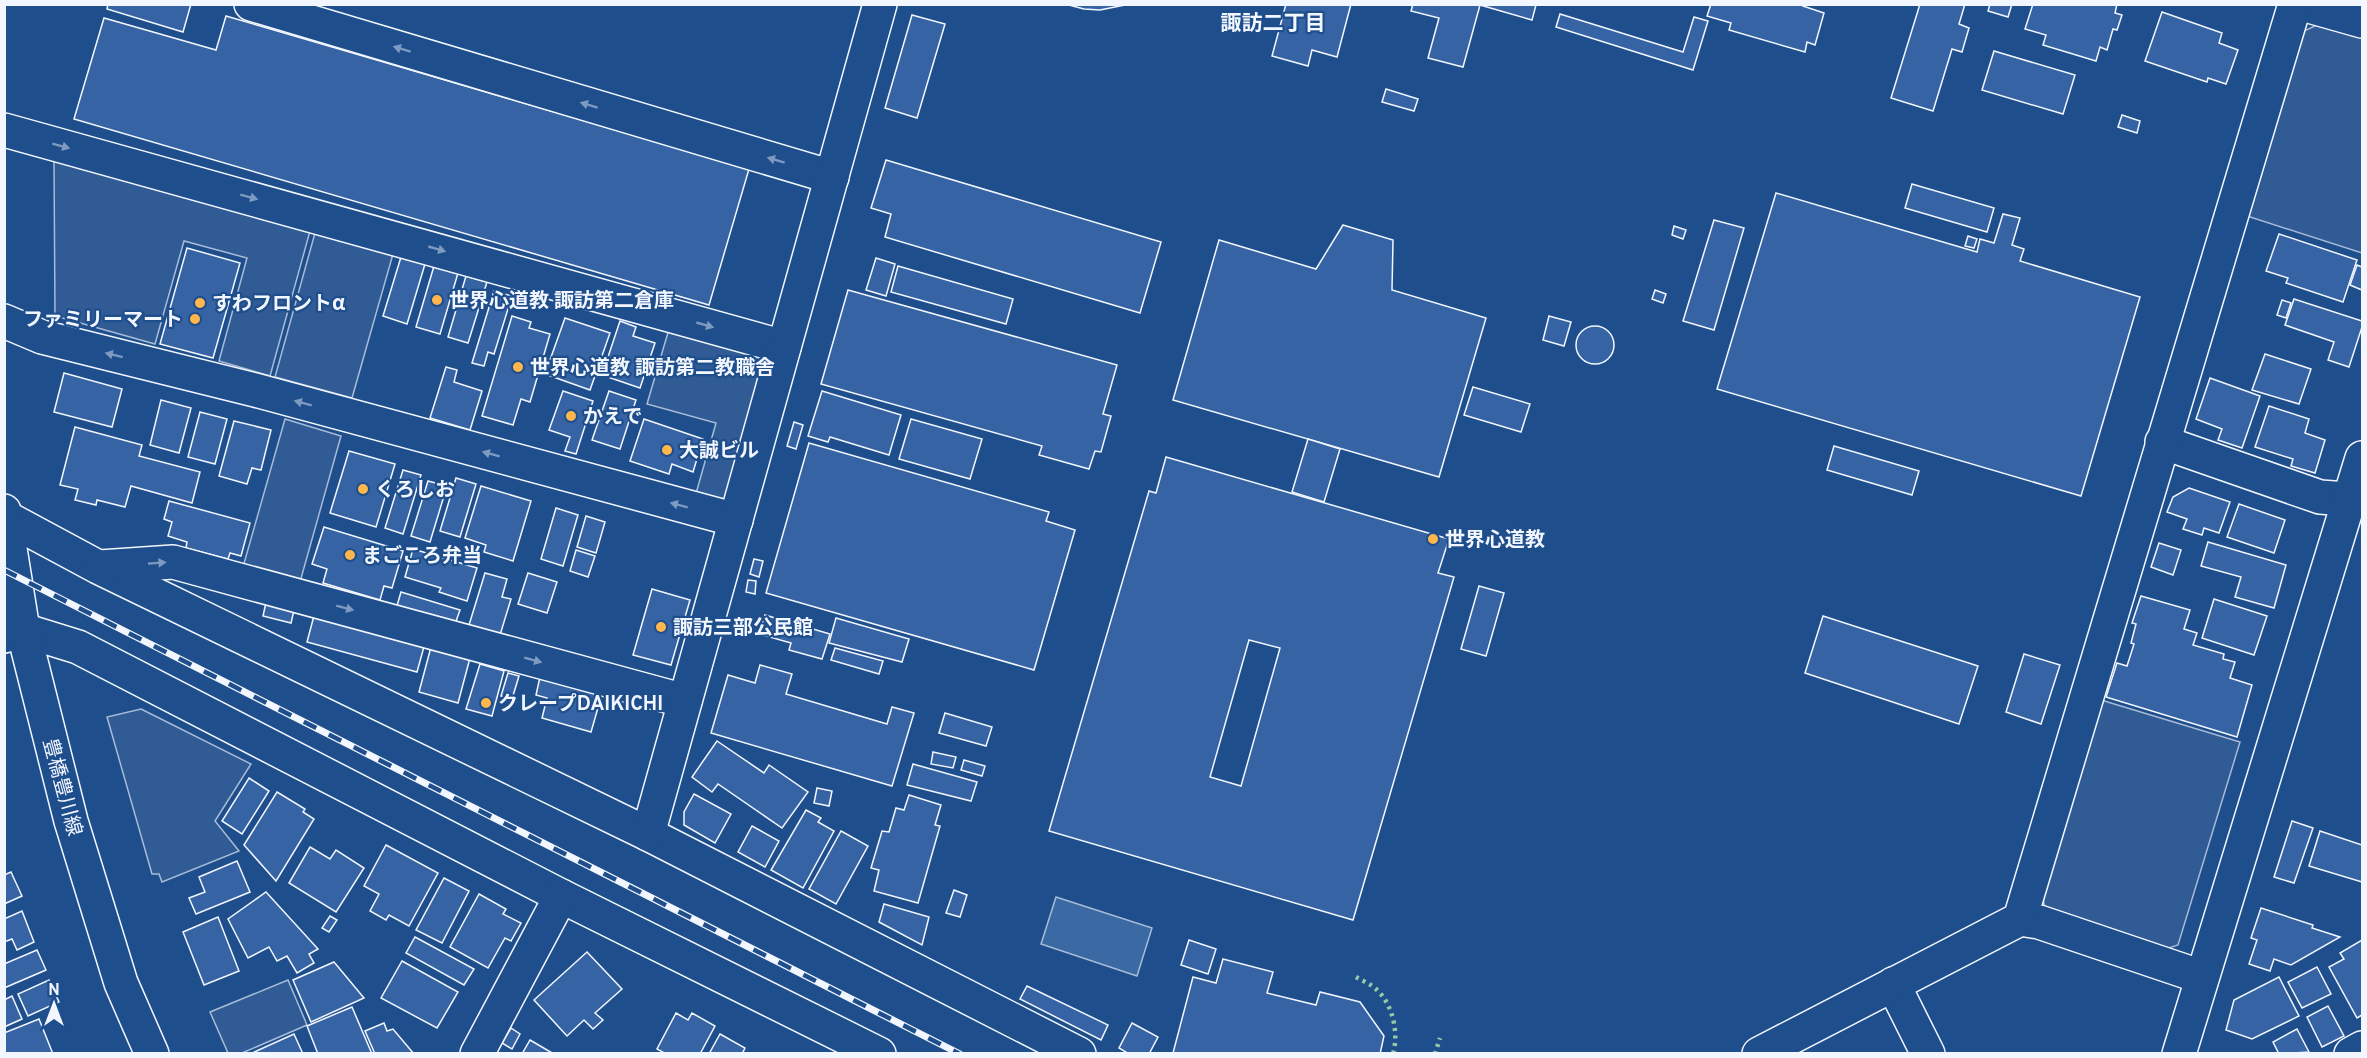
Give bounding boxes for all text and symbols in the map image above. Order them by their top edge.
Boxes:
district label: 諏訪二丁目 [1221,11,1326,38]
one-way arrow [393,44,411,53]
one-way arrow [580,100,598,109]
one-way arrow [52,142,70,151]
one-way arrow [767,155,785,164]
one-way arrow [240,193,258,202]
one-way arrow [428,245,446,255]
place label: 世界心道教 諏訪第二倉庫 [449,289,674,315]
place label: すわフロントα [212,292,346,318]
marker: 世界心道教 諏訪第二倉庫 [430,293,444,307]
marker: すわフロントα [193,296,207,310]
place label: ファミリーマート [23,308,183,334]
marker: ファミリーマート [188,312,202,326]
one-way arrow [697,321,715,330]
one-way arrow [105,349,123,359]
place label: 世界心道教 諏訪第二教職舎 [530,356,775,382]
marker: 世界心道教 諏訪第二教職舎 [511,360,525,374]
one-way arrow [294,398,312,407]
place label: かえで [583,405,642,431]
marker: かえで [564,409,578,423]
place label: 大誠ビル [679,439,759,465]
marker: 大誠ビル [660,443,674,457]
one-way arrow [482,449,500,458]
place label: くろしお [375,478,455,504]
marker: くろしお [356,482,370,496]
one-way arrow [670,499,689,509]
place label: 世界心道教 [1445,528,1545,554]
marker: 世界心道教 [1426,532,1440,546]
place label: まごころ弁当 [362,544,482,570]
marker: まごころ弁当 [343,548,357,562]
one-way arrow [147,558,166,568]
one-way arrow [336,604,354,614]
place label: 諏訪三部公民館 [673,616,813,642]
marker: 諏訪三部公民館 [654,620,668,634]
one-way arrow [525,656,543,665]
place label: クレープDAIKICHI [498,692,663,718]
marker: クレープDAIKICHI [479,696,493,710]
street label: 豊橋豊川線 [36,736,87,839]
north arrow [24,974,84,1034]
text: N [48,981,60,1001]

